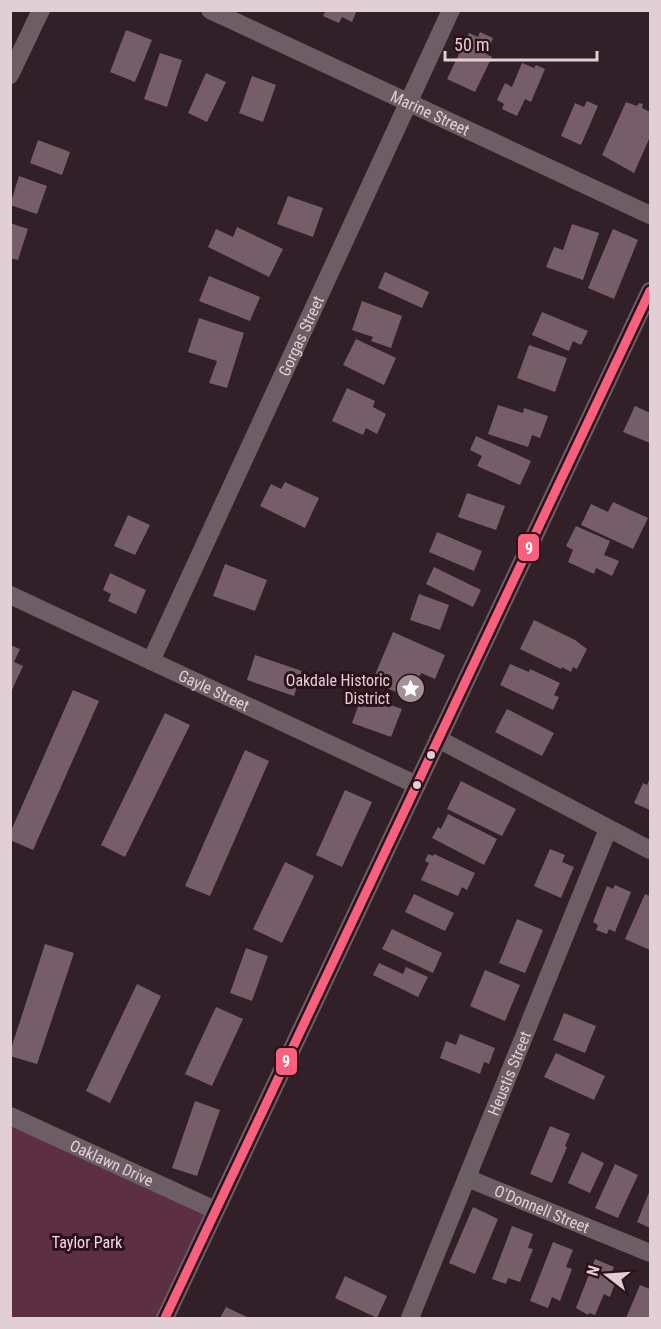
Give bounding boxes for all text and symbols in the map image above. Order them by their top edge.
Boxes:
scale bar [445,24,596,62]
text: 50 m [454,34,489,55]
street label: Marine Street [388,87,473,140]
street label: Gorgas Street [275,293,328,379]
line badge: 9 [517,533,540,562]
text: 9 [525,539,533,558]
street label: Gayle Street [175,666,252,715]
place label: Oakdale Historic District [286,671,390,708]
place icon: Oakdale Historic District [395,673,427,705]
unlabelled marker [425,749,437,761]
unlabelled marker [411,779,423,791]
street label: Heustis Street [484,1028,535,1118]
line badge: 9 [275,1047,298,1076]
text: 9 [282,1052,290,1071]
street label: Oaklawn Drive [67,1136,156,1190]
street label: O'Donnell Street [491,1181,592,1237]
park label: Taylor Park [52,1233,123,1252]
north arrow [577,1245,637,1305]
text: N [583,1263,604,1278]

